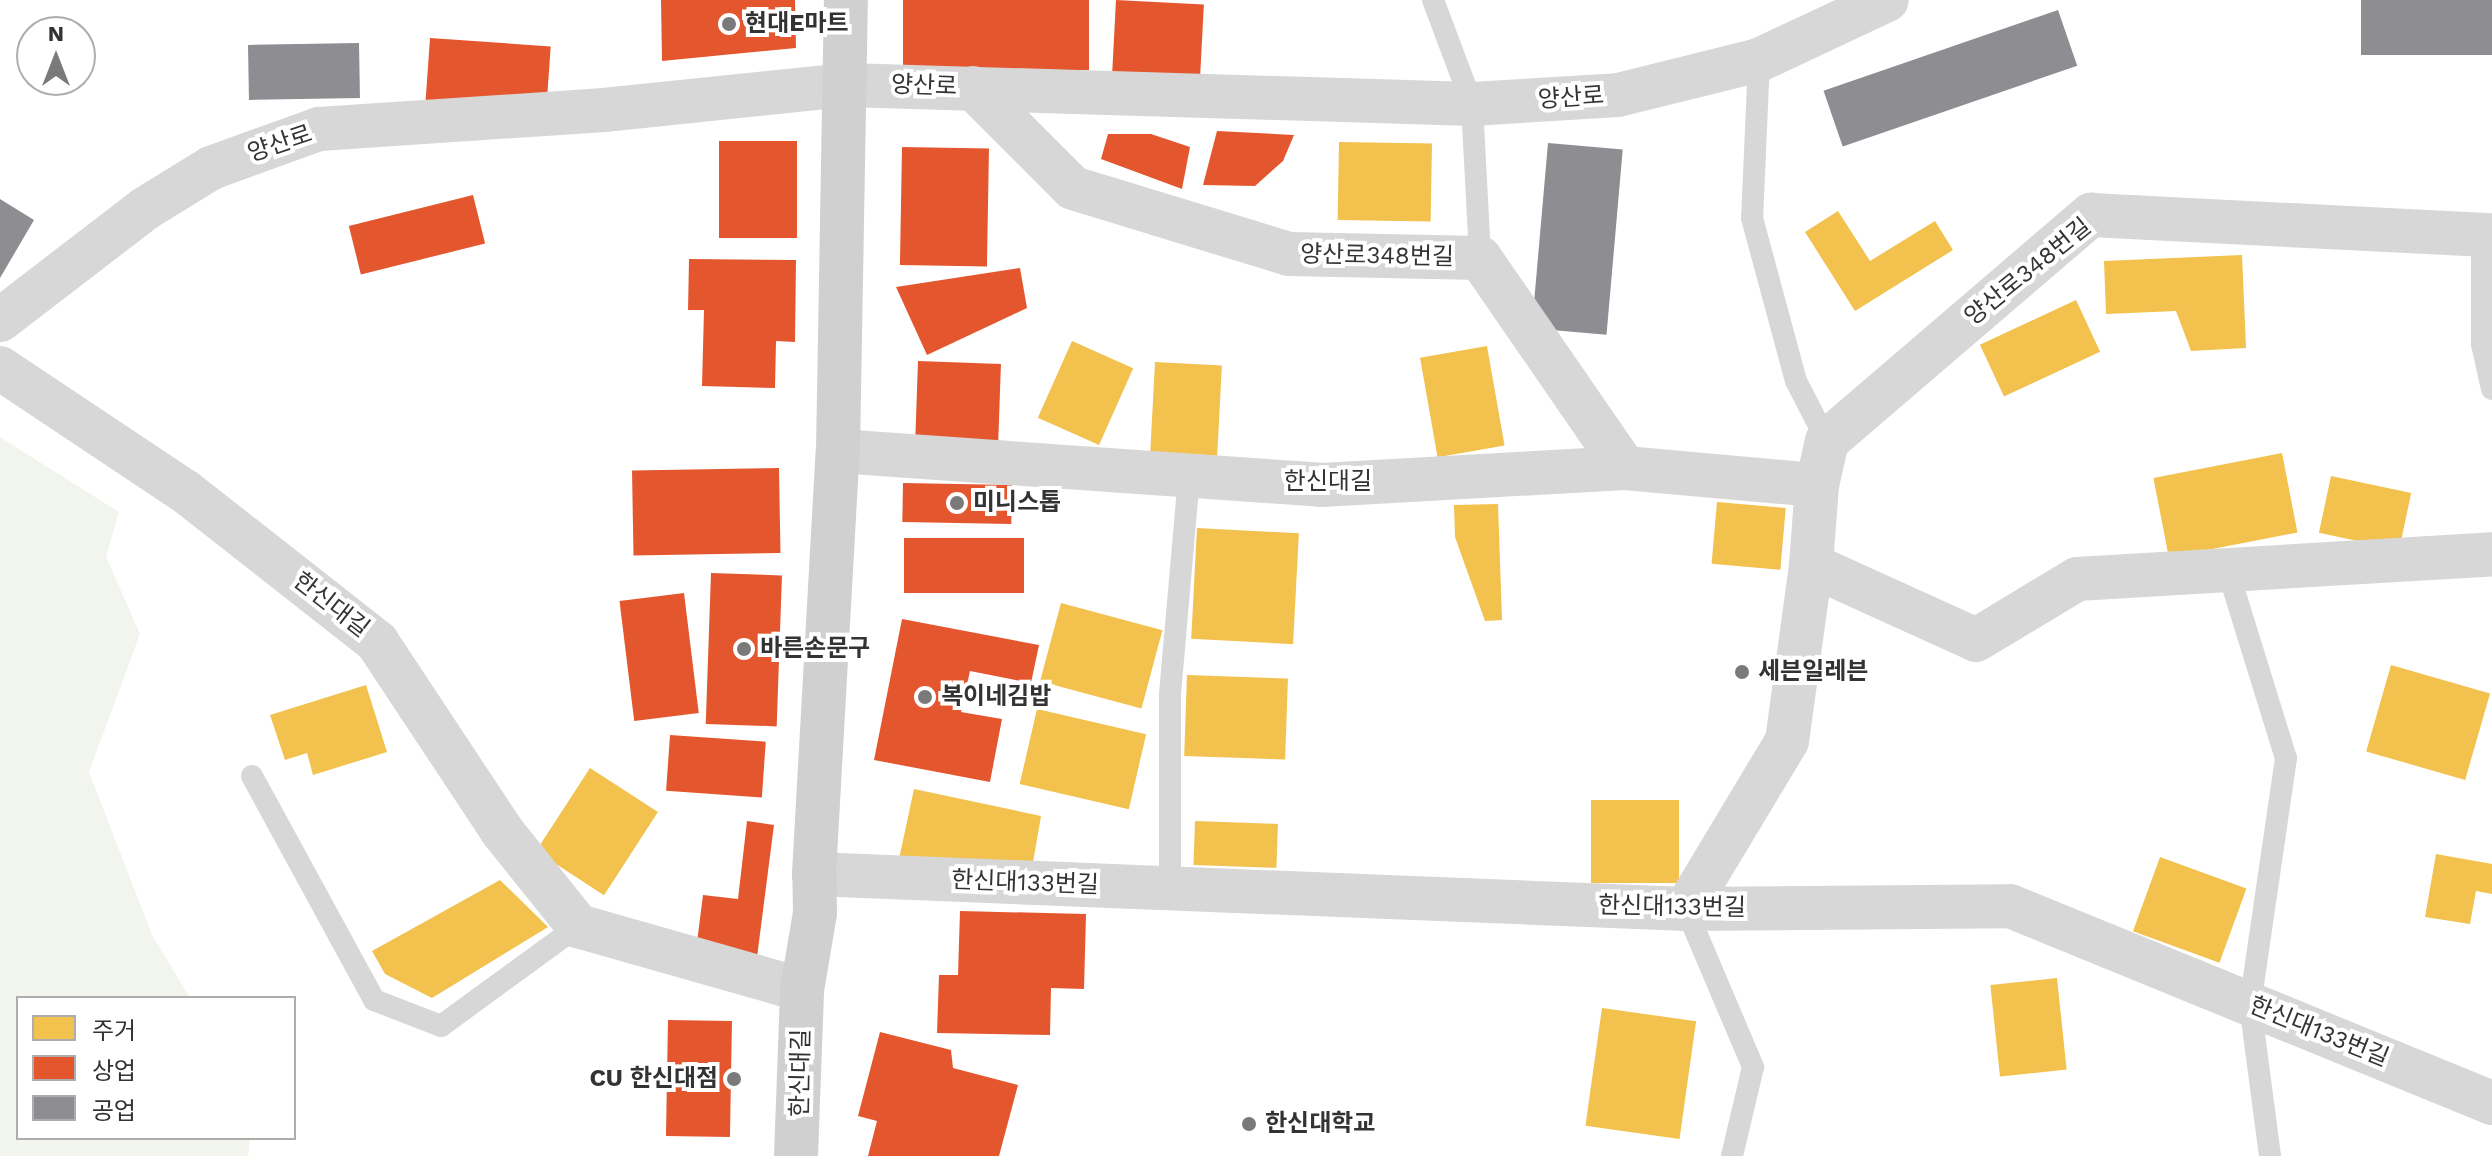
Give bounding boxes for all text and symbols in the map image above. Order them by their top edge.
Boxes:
place label: 현대E마트 [745,10,848,38]
marker: 현대E마트 [720,15,738,33]
north arrow [16,16,96,96]
text: N [48,21,64,46]
street label: 양산로 [890,70,958,102]
street label: 양산로 [1537,81,1605,115]
street label: 양산로 [244,120,316,168]
street label: 양산로348번길 [1959,212,2097,332]
street label: 양산로348번길 [1300,240,1454,272]
street label: 한신대길 [1284,468,1372,496]
place label: 미니스톱 [973,489,1061,517]
marker: 미니스톱 [948,494,966,512]
street label: 한신대길 [287,566,375,644]
place label: 바른손문구 [760,635,870,663]
marker: 바른손문구 [735,640,753,658]
place label: 세븐일레븐 [1758,658,1868,686]
marker: 세븐일레븐 [1733,663,1751,681]
place label: 복이네김밥 [941,683,1051,711]
marker: 복이네김밥 [916,688,934,706]
street label: 한신대133번길 [951,866,1099,900]
street label: 한신대133번길 [1598,891,1746,923]
street label: 한신대133번길 [2245,991,2393,1073]
legend [16,996,296,1140]
text: 주거 [92,1017,136,1045]
street label: 한신대길 [786,1029,816,1117]
text: 상업 [92,1057,136,1085]
place label: CU 한신대점 [589,1065,718,1093]
marker: CU 한신대점 [725,1070,743,1088]
text: 공업 [92,1097,136,1125]
place label: 한신대학교 [1265,1110,1375,1138]
marker: 한신대학교 [1240,1115,1258,1133]

